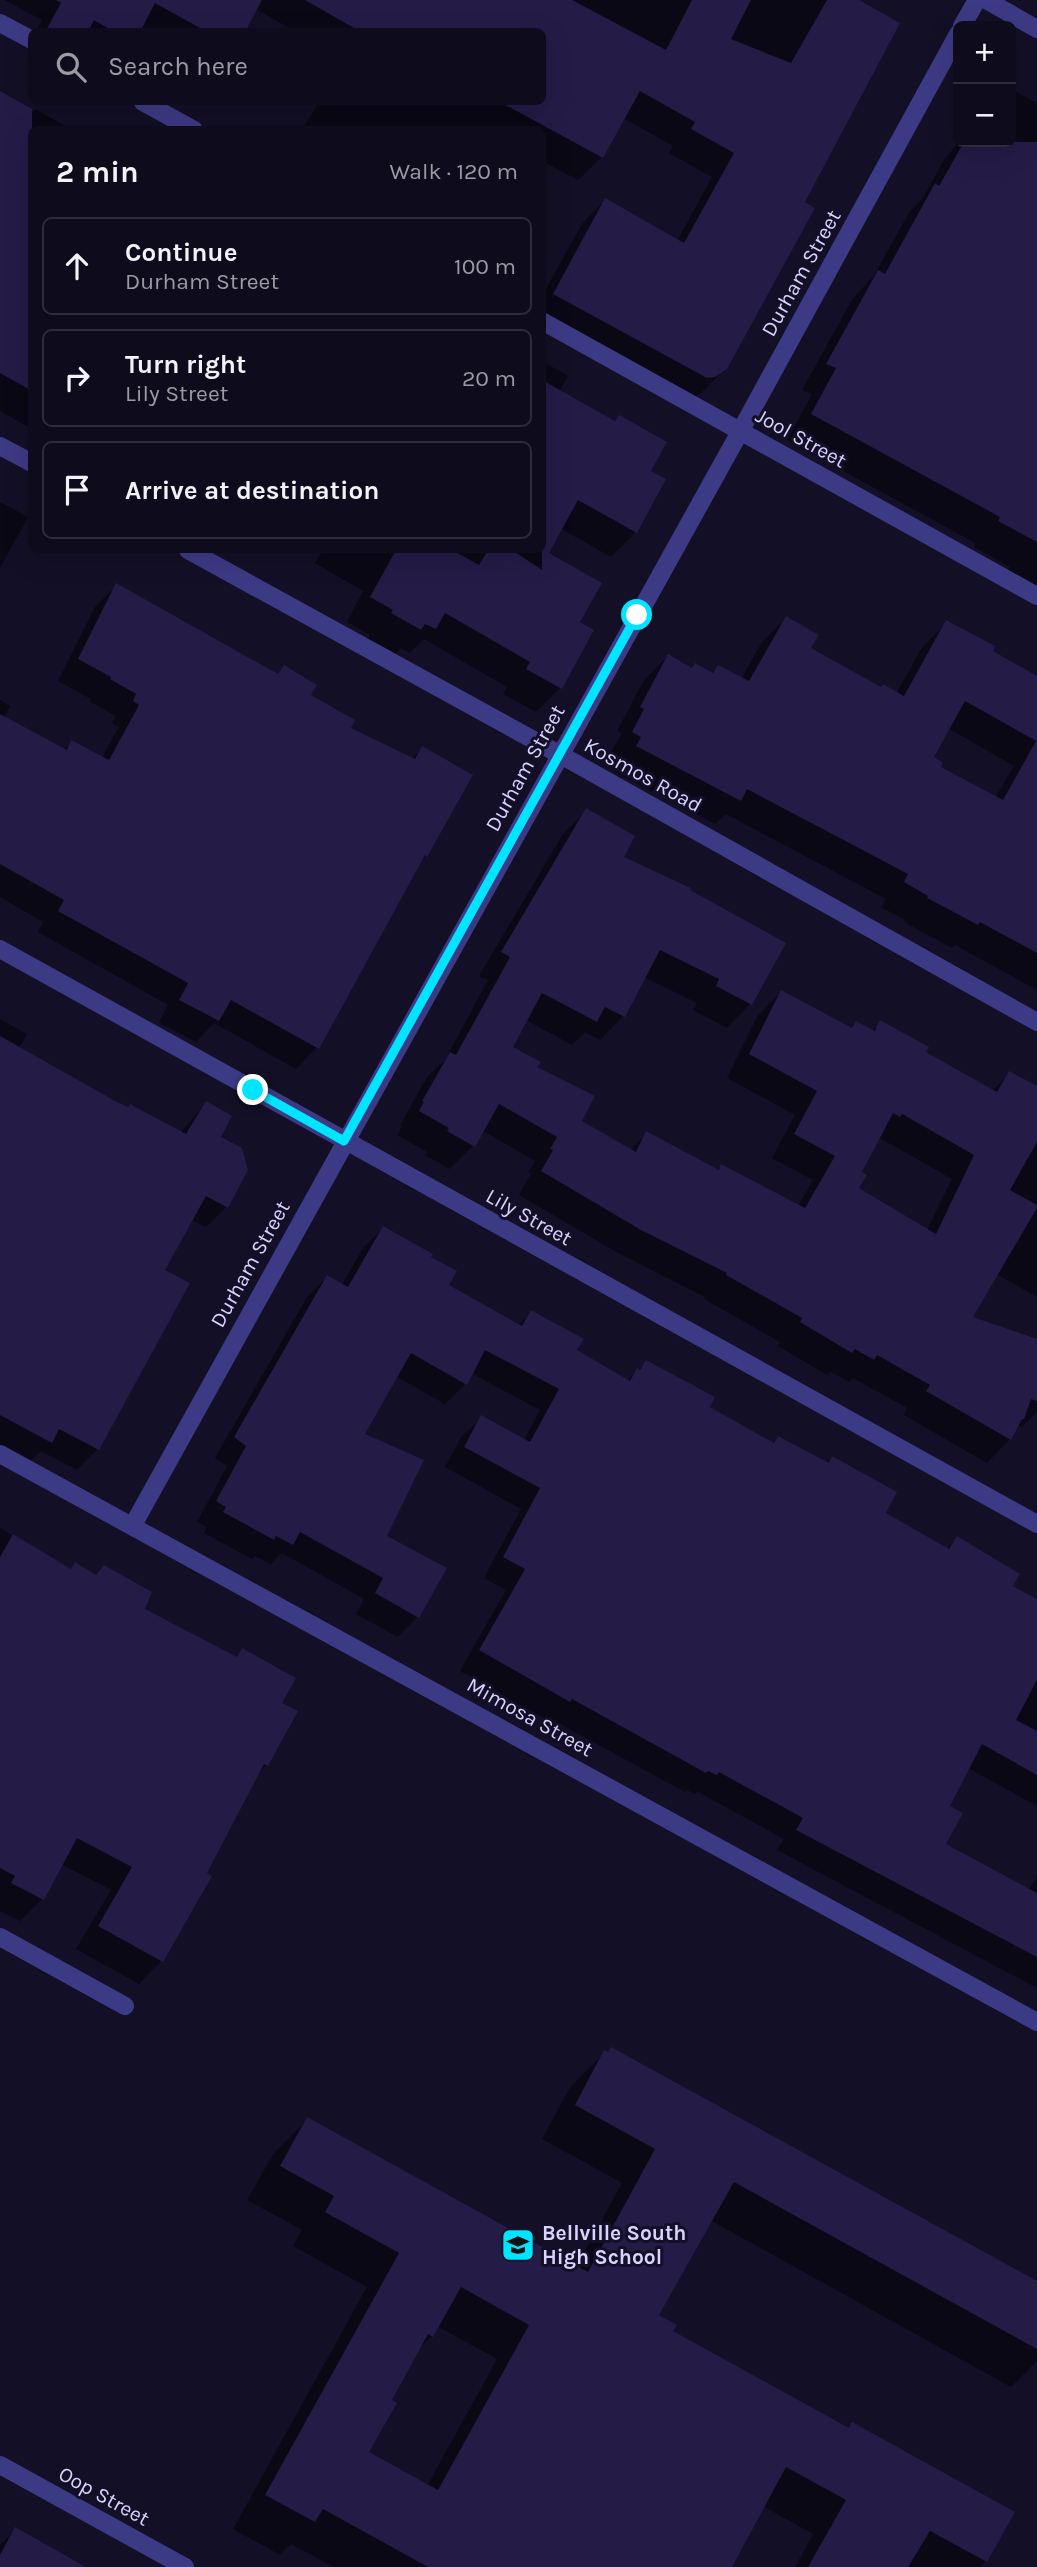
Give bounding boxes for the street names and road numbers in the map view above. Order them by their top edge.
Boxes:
street label: Durham Street [756,206,846,340]
street label: Jool Street [751,403,851,473]
street label: Durham Street [480,701,570,835]
street label: Kosmos Road [580,733,706,817]
street label: Lily Street [482,1184,576,1250]
street label: Durham Street [205,1197,295,1331]
street label: Mimosa Street [463,1672,597,1762]
street label: Oop Street [54,2461,154,2531]

